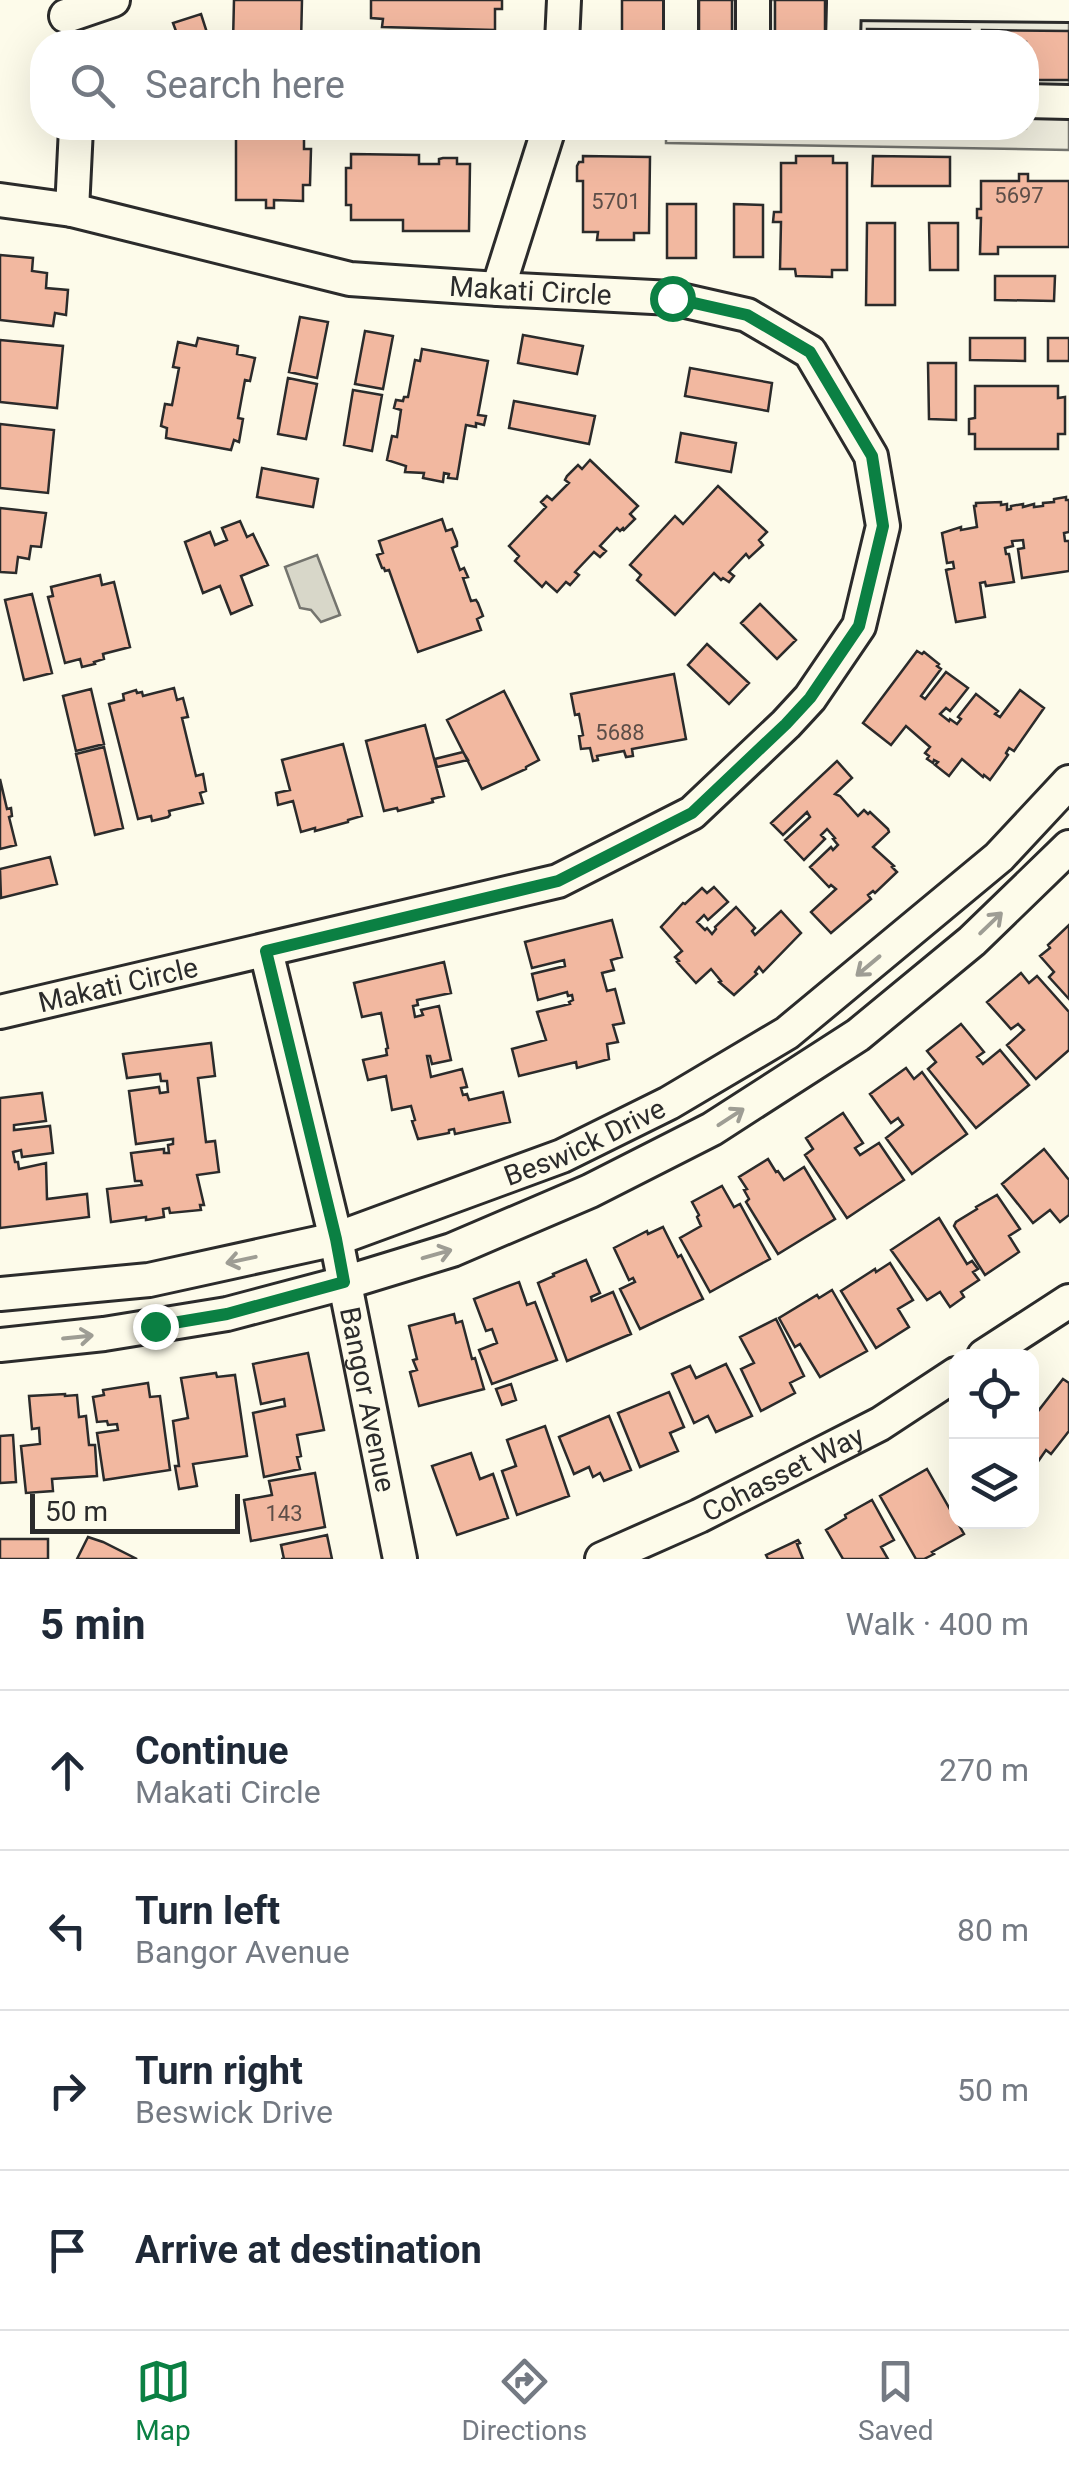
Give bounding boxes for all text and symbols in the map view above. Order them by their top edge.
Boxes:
search box [30,30,1039,140]
icon: search [65,58,120,113]
text: Search here [145,63,345,107]
house number: 5697 [994,183,1044,208]
house number: 5701 [591,189,641,214]
street label: Makati Circle [448,269,613,311]
route start [650,276,696,322]
house number: 5688 [595,720,645,745]
one-way arrow [978,911,1002,935]
street label: Makati Circle [35,951,201,1019]
one-way arrow [856,954,882,976]
street label: Beswick Drive [499,1091,670,1192]
one-way arrow [716,1106,745,1127]
one-way arrow [421,1244,452,1262]
one-way arrow [225,1252,257,1270]
route end [133,1304,179,1350]
street label: Bangor Avenue [333,1304,403,1495]
one-way arrow [61,1327,93,1346]
map controls [949,1349,1039,1529]
button: locate [949,1349,1039,1439]
street label: Cohasset Way [696,1419,869,1528]
button: layers [949,1439,1039,1529]
scale bar [30,1489,240,1534]
text: 50 m [45,1495,108,1528]
house number: 143 [265,1501,303,1526]
text: 5 min [40,1600,146,1649]
text: Walk · 400 m [846,1605,1029,1643]
text: Continue [135,1729,289,1773]
icon: ahead [40,1743,95,1798]
text: 270 m [939,1751,1029,1789]
text: Makati Circle [135,1773,321,1811]
text: Turn left [135,1889,280,1933]
icon: left [40,1903,95,1958]
text: 80 m [957,1911,1029,1949]
text: Bangor Avenue [135,1933,350,1971]
text: Turn right [135,2049,303,2093]
icon: right [40,2063,95,2118]
text: 50 m [957,2071,1029,2109]
text: Beswick Drive [135,2093,333,2131]
icon: arrive [40,2223,95,2278]
text: Arrive at destination [135,2228,482,2272]
tab: Map [135,2354,191,2447]
tab: Directions [461,2354,587,2447]
tab: Saved [858,2354,934,2447]

